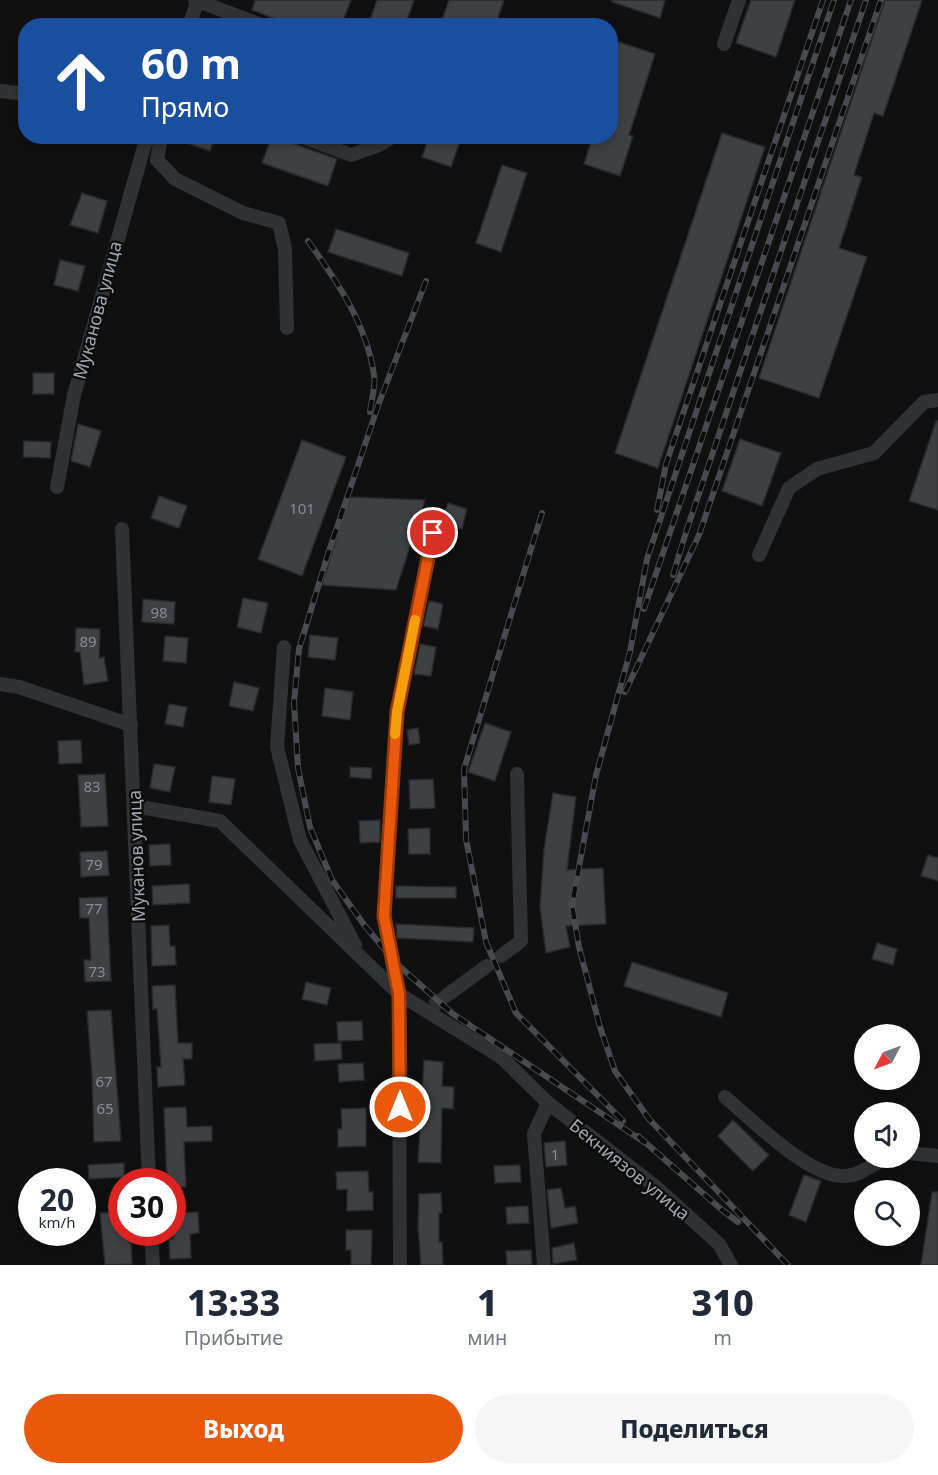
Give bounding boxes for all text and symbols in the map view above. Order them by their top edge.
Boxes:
text: 60 m [141,34,241,91]
icon: ahead [42,42,120,120]
text: Прямо [141,88,229,125]
street label: Муканова улица [67,238,127,382]
house number: 101 [289,498,315,518]
pin [407,507,458,558]
icon: arrive [416,516,449,549]
house number: 98 [150,602,168,622]
house number: 89 [79,631,97,651]
house number: 83 [83,776,101,796]
street label: Муканов улица [122,789,150,923]
house number: 79 [85,854,103,874]
house number: 77 [85,898,103,918]
house number: 73 [88,961,106,981]
north arrow [854,1024,920,1090]
map controls [854,1024,920,1246]
house number: 67 [95,1071,113,1091]
position arrow [368,1075,432,1139]
house number: 65 [96,1098,114,1118]
button: sound [854,1102,920,1168]
street label: Бекниязов улица [565,1113,695,1225]
house number: 1 [551,1144,559,1164]
speed limit sign: 30 [108,1168,186,1246]
text: 20 [40,1179,74,1220]
button: search [854,1180,920,1246]
text: km/h [39,1212,75,1232]
text: 13:33 [187,1278,280,1327]
text: 1 [477,1278,498,1327]
text: 310 [691,1278,754,1327]
text: Прибытие [184,1324,283,1351]
text: мин [467,1324,507,1351]
text: m [713,1324,732,1351]
button: Выход [24,1394,463,1463]
button: Поделиться [475,1394,914,1463]

